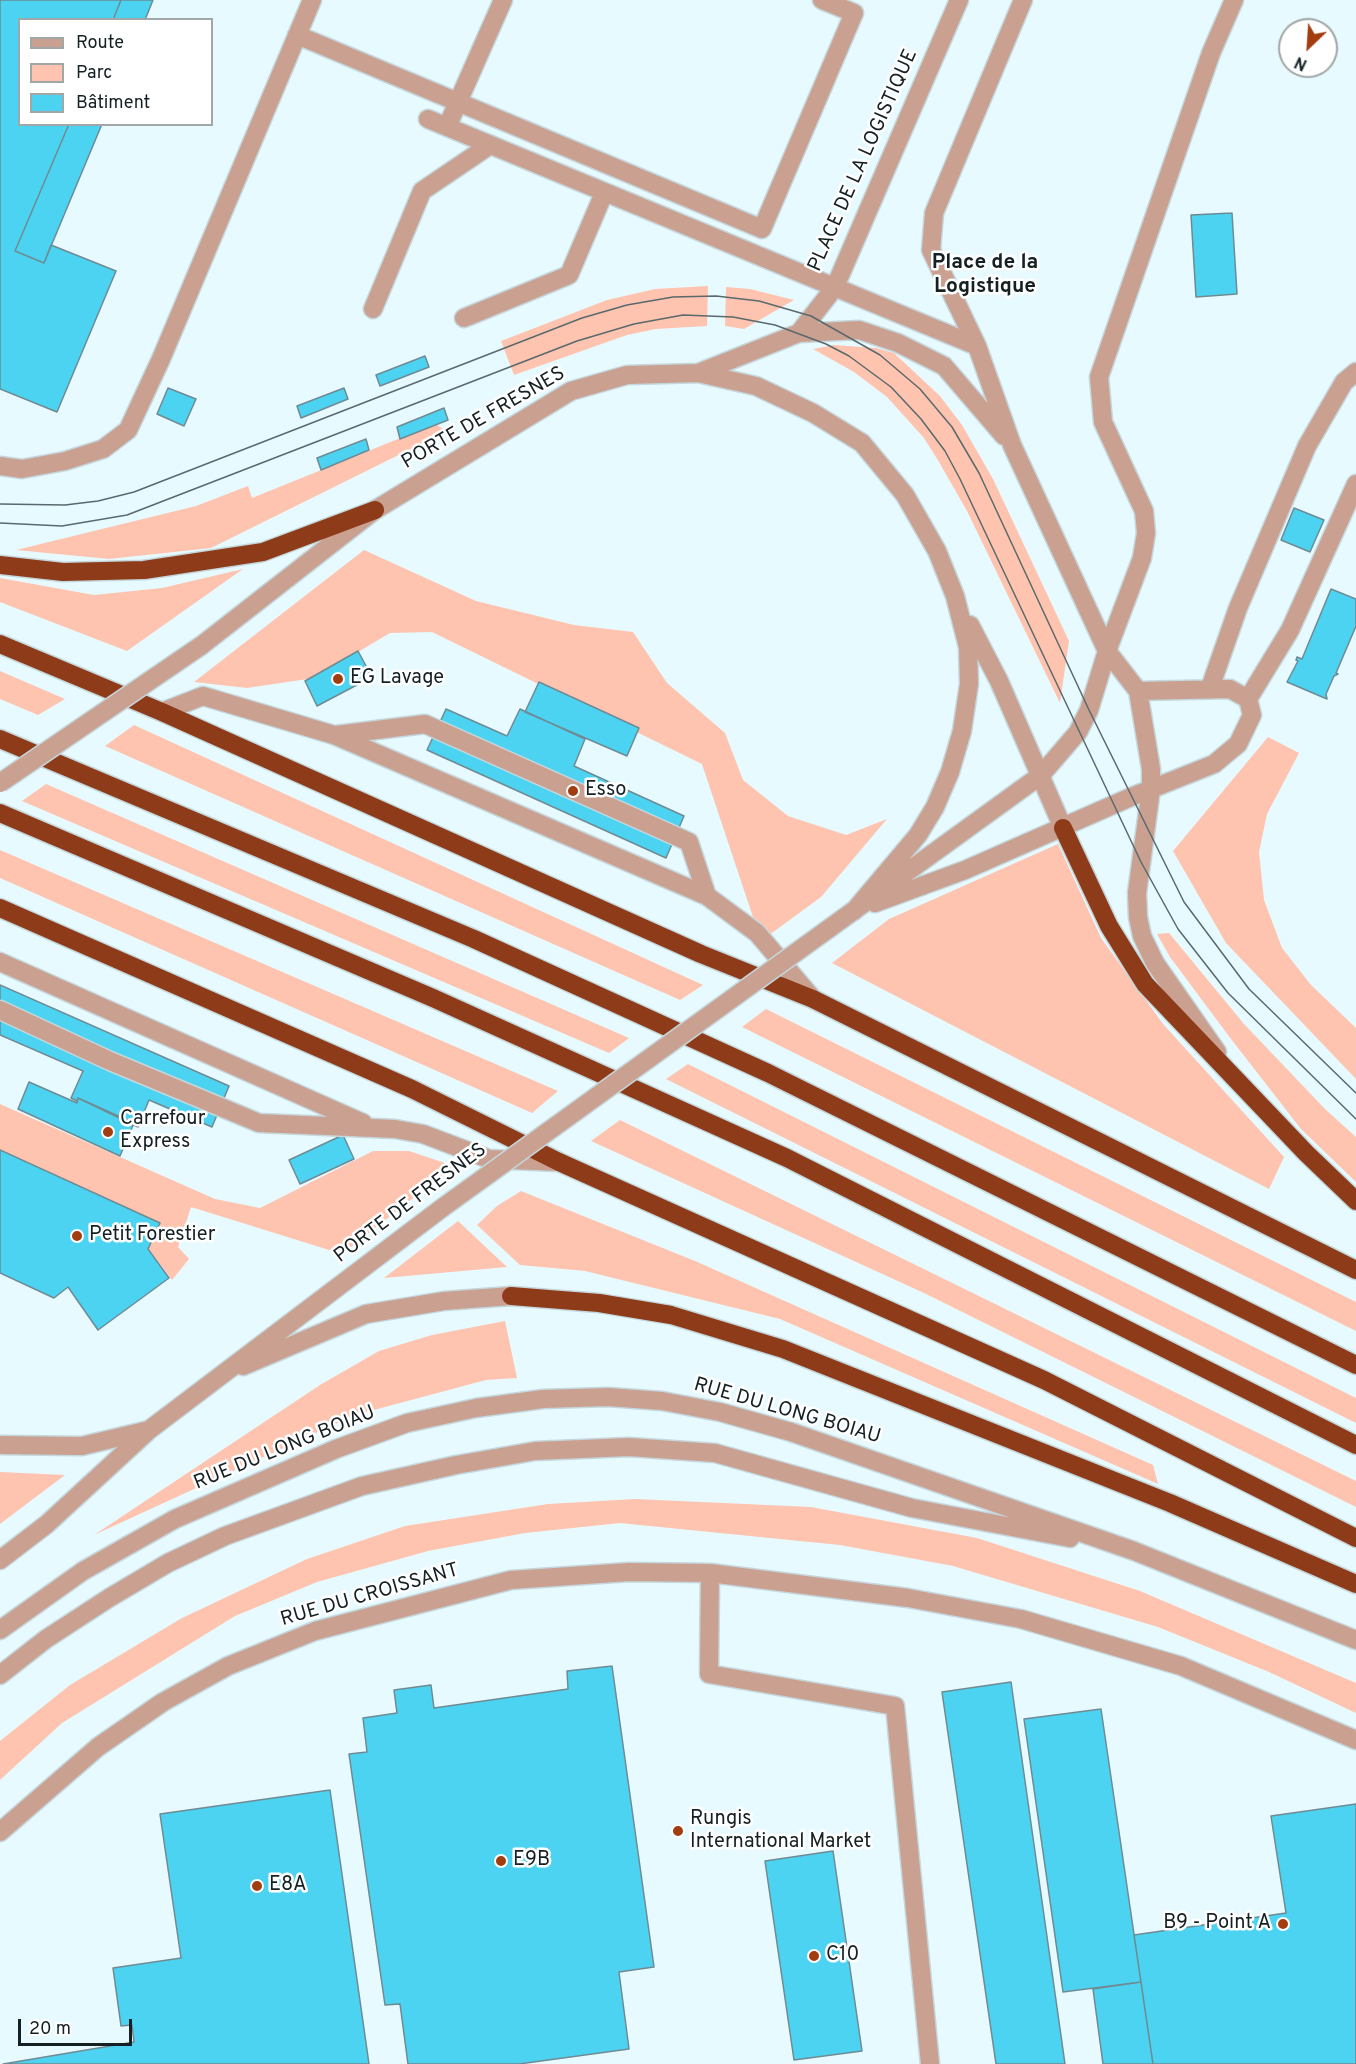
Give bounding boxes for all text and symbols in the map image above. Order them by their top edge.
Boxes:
legend [18,18,213,126]
north arrow [1278,18,1338,78]
text: Route [76,32,124,55]
street label: PLACE DE LA LOGISTIQUE [804,46,924,276]
text: N [1292,51,1311,74]
text: Parc [76,62,112,85]
text: Bâtiment [76,92,150,115]
district label: Place de la Logistique [932,251,1038,301]
street label: PORTE DE FRESNES [398,362,570,476]
place label: EG Lavage [350,667,444,691]
marker: EG Lavage [331,672,345,686]
place label: Esso [585,779,626,803]
marker: Esso [566,784,580,798]
place label: Carrefour Express [120,1108,206,1155]
marker: Carrefour Express [101,1125,115,1139]
street label: PORTE DE FRESNES [330,1139,492,1269]
place label: Petit Forestier [89,1224,215,1248]
marker: Petit Forestier [70,1229,84,1243]
street label: RUE DU LONG BOIAU [691,1374,883,1450]
street label: RUE DU LONG BOIAU [191,1402,379,1496]
street label: RUE DU CROISSANT [278,1559,462,1633]
place label: Rungis International Market [690,1808,871,1855]
marker: Rungis International Market [671,1824,685,1838]
place label: E9B [513,1849,550,1873]
marker: E9B [494,1854,508,1868]
place label: E8A [269,1874,307,1898]
marker: E8A [250,1879,264,1893]
place label: B9 - Point A [1163,1912,1271,1936]
marker: B9 - Point A [1276,1917,1290,1931]
place label: C10 [826,1944,859,1968]
marker: C10 [807,1949,821,1963]
scale bar [21,2007,135,2045]
text: 20 m [29,2018,71,2041]

